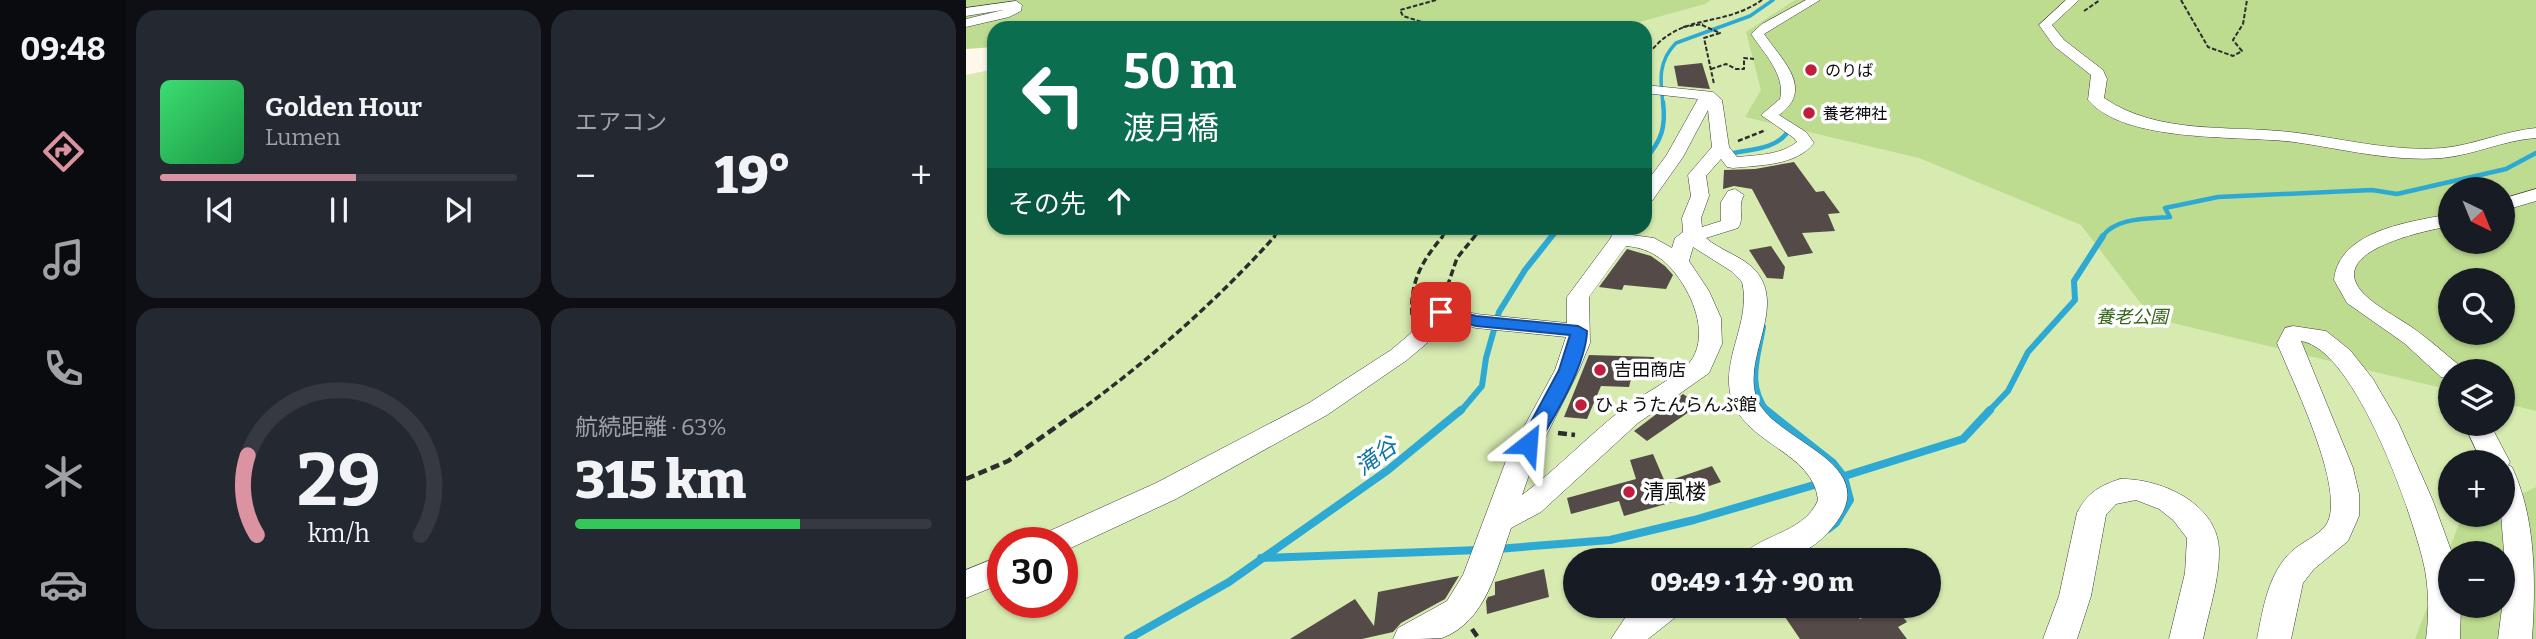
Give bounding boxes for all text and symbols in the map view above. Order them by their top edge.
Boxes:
text: 09:48 [20,30,106,68]
text: 50 m [1123,42,1236,101]
icon: left [1008,49,1099,140]
place label: のりば [1825,61,1873,80]
marker: のりば [1803,62,1819,78]
text: Golden Hour [265,92,422,123]
place label: 養老神社 [1823,104,1887,123]
marker: 養老神社 [1801,105,1817,121]
text: エアコン [575,108,667,136]
text: 渡月橋 [1123,109,1219,147]
text: Lumen [265,123,341,151]
icon: directions [39,127,88,176]
text: 19° [715,144,791,207]
text: − [575,153,596,199]
text: + [910,153,932,199]
north arrow [2438,177,2515,254]
map controls [2438,177,2515,618]
icon: ahead [1100,182,1138,220]
text: その先 [1008,189,1086,220]
icon: previous [201,191,239,229]
icon: pause [320,191,358,229]
icon: next [439,191,477,229]
icon: music [39,235,88,284]
button: search [2438,268,2515,345]
pin [1411,282,1471,342]
icon: arrive [1422,293,1460,331]
park label: 養老公園 [2096,306,2171,328]
icon: phone [39,344,88,393]
place label: 吉田商店 [1614,359,1686,381]
button: layers [2438,359,2515,436]
marker: 吉田商店 [1592,362,1608,378]
place label: ひょうたんらんぷ館 [1595,394,1757,416]
marker: ひょうたんらんぷ館 [1573,397,1589,413]
position arrow [1491,407,1565,481]
text: 航続距離 · 63% [575,413,727,441]
water label: 滝谷 [1349,430,1404,481]
text: 29 [296,437,381,524]
text: 315 km [575,449,746,512]
button: + [2438,450,2515,527]
icon: climate [39,452,88,501]
place label: 清風楼 [1643,479,1706,505]
marker: 清風楼 [1621,484,1637,500]
text: km/h [308,518,370,548]
speed limit sign: 30 [987,527,1078,618]
button: − [2438,541,2515,618]
icon: car [39,560,88,609]
text: 09:49 · 1 分 · 90 m [1650,567,1854,598]

